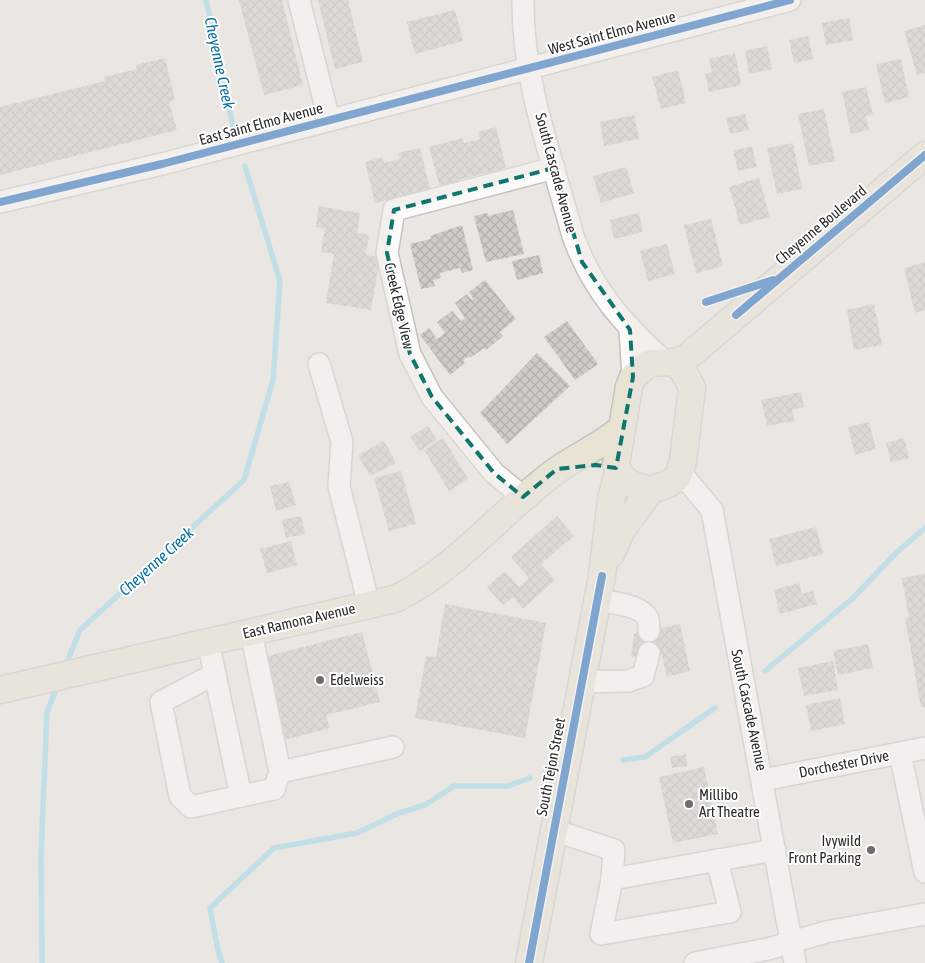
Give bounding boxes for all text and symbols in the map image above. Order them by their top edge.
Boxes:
street label: West Saint Elmo Avenue [546,7,678,58]
water label: Cheyenne Creek [201,15,239,112]
street label: East Saint Elmo Avenue [197,99,325,148]
street label: South Cascade Avenue [532,111,581,235]
street label: Cheyenne Boulevard [772,182,870,268]
street label: Creek Edge View [381,261,418,351]
water label: Cheyenne Creek [115,522,198,600]
street label: East Ramona Avenue [241,599,357,642]
street label: South Cascade Avenue [728,648,771,772]
place label: Edelweiss [330,671,384,688]
marker: Edelweiss [314,674,326,686]
street label: South Tejon Street [533,716,568,817]
street label: Dorchester Drive [797,746,891,781]
place label: Millibo Art Theatre [699,786,760,820]
marker: Millibo Art Theatre [683,798,695,810]
place label: Ivywild Front Parking [788,832,862,866]
marker: Ivywild Front Parking [865,844,877,856]

